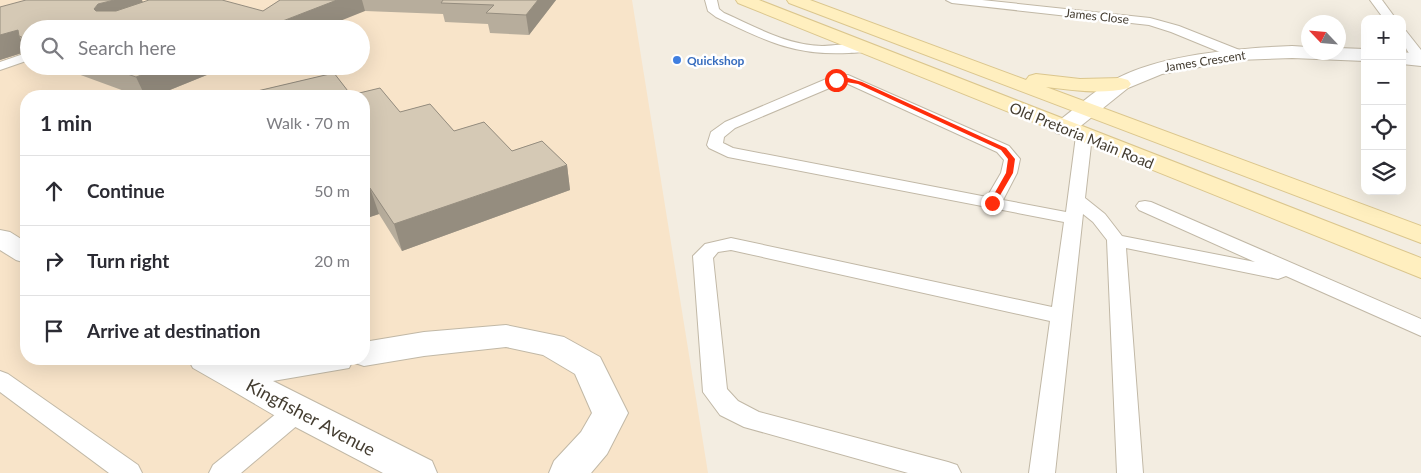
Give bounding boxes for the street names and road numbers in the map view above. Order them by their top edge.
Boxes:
street label: James Close [1064,5,1130,27]
street label: James Crescent [1163,47,1247,75]
street label: Old Pretoria Main Road [1007,98,1157,172]
street label: Kingfisher Avenue [243,374,379,460]

